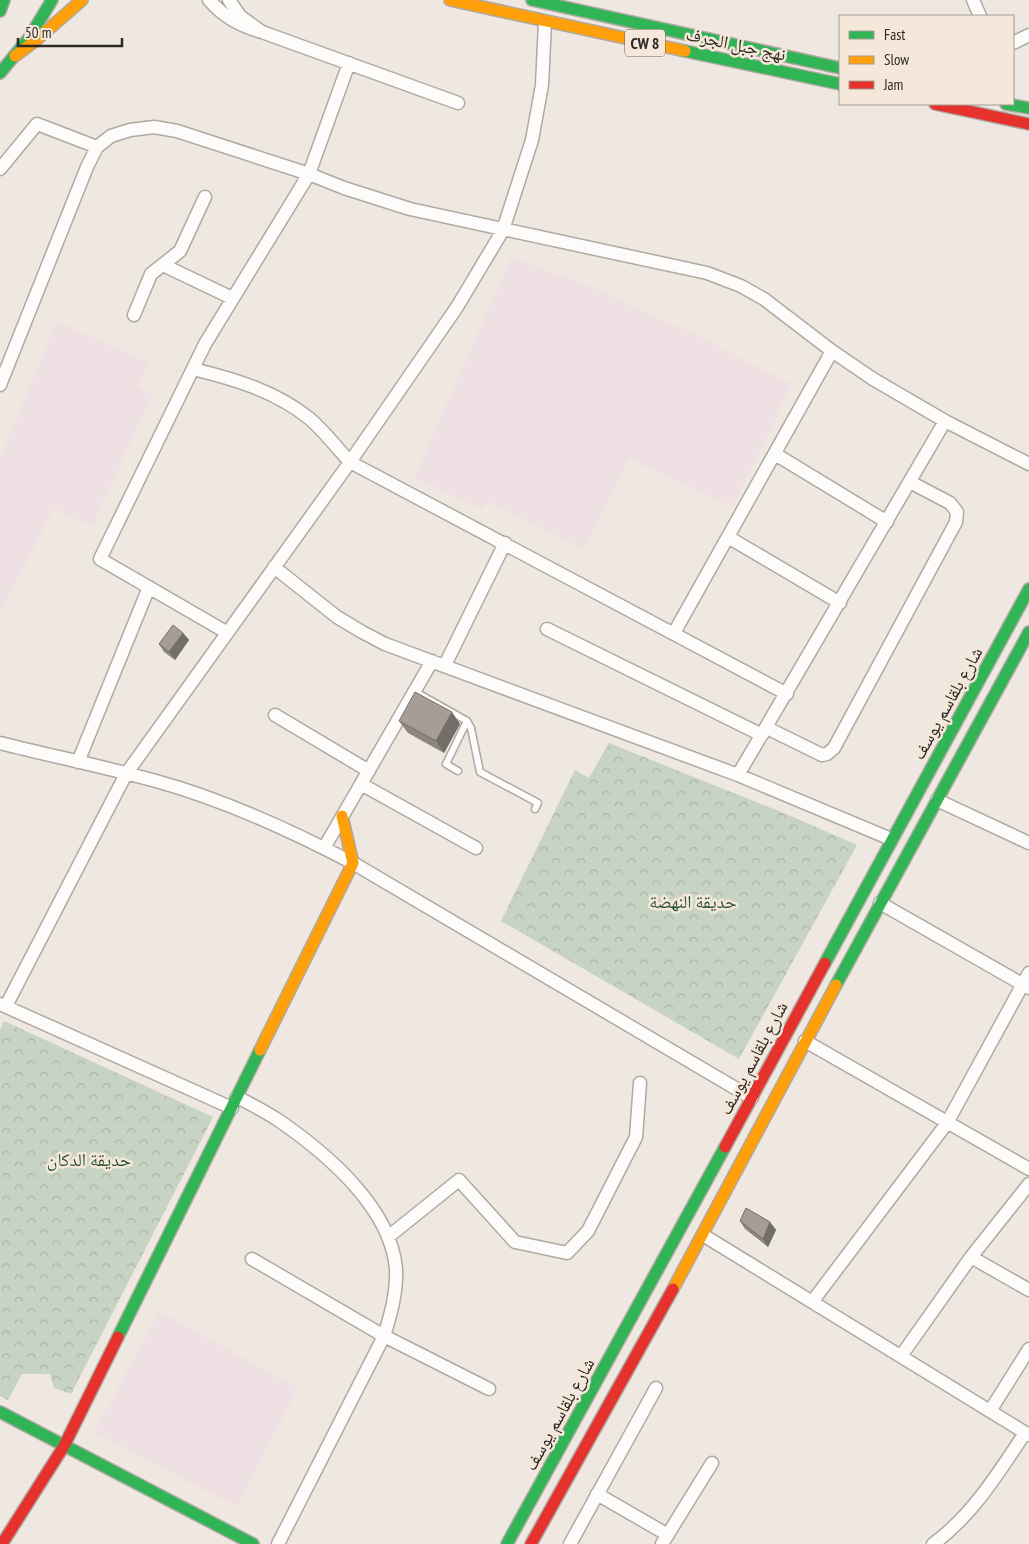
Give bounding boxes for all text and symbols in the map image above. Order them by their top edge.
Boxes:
scale bar [18,15,121,47]
legend [839,15,1014,105]
street label: نهج جبل الجرف [684,22,788,67]
text: 50 m [25,23,51,42]
text: Fast [884,25,905,44]
road number: CW 8 [625,29,665,56]
text: Slow [884,50,909,69]
text: Jam [883,75,903,94]
street label: شارع بلقاسم يوسف [907,643,988,764]
park label: حديقة النهضة [649,890,737,913]
street label: شارع بلقاسم يوسف [713,997,793,1119]
park label: حديقة الدكان [47,1148,131,1171]
street label: شارع بلقاسم يوسف [519,1354,600,1475]

